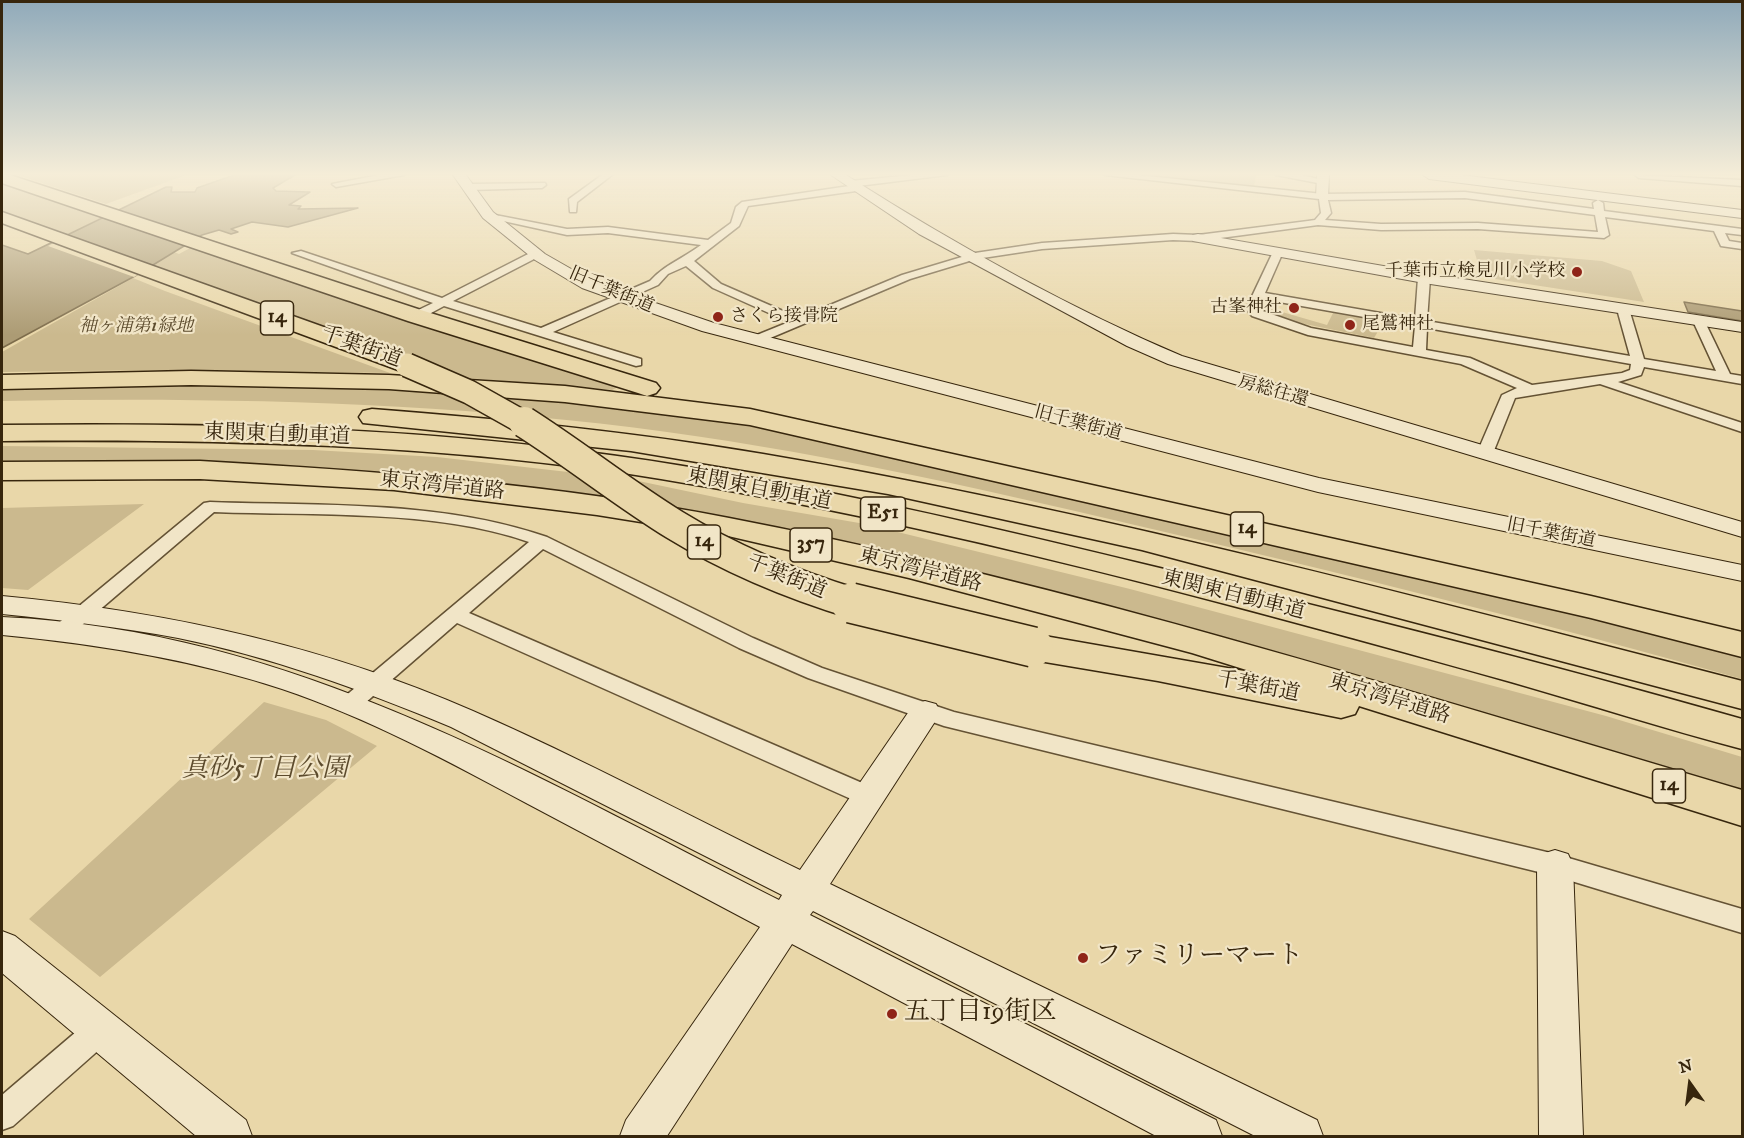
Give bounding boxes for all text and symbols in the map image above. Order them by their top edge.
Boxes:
place label: 千葉市立検見川小学校 [1385,261,1565,283]
street label: 旧千葉街道 [565,263,657,319]
marker: 千葉市立検見川小学校 [1570,265,1584,279]
place label: 古峯神社 [1210,297,1282,319]
road number: 14 [260,301,294,335]
marker: 古峯神社 [1287,301,1301,315]
place label: さくら接骨院 [730,306,838,328]
marker: さくら接骨院 [711,310,725,324]
place label: 尾鷲神社 [1362,314,1434,336]
park label: 袖ヶ浦第1緑地 [79,316,193,338]
marker: 尾鷲神社 [1343,318,1357,332]
street label: 千葉街道 [317,322,405,374]
street label: 房総往還 [1235,372,1311,412]
street label: 旧千葉街道 [1032,402,1124,446]
street label: 東関東自動車道 [203,421,351,451]
street label: 東関東自動車道 [684,464,834,516]
street label: 東京湾岸道路 [378,468,506,506]
road number: E51 [860,497,906,531]
road number: 14 [1230,512,1264,546]
street label: 旧千葉街道 [1505,515,1597,553]
road number: 14 [688,525,720,559]
road number: 357 [790,528,832,562]
street label: 東京湾岸道路 [856,544,984,598]
street label: 千葉街道 [742,551,830,605]
street label: 東関東自動車道 [1159,566,1307,626]
street label: 千葉街道 [1214,668,1302,708]
street label: 東京湾岸道路 [1325,670,1453,730]
park label: 真砂5丁目公園 [182,755,348,787]
road number: 14 [1652,769,1686,803]
place label: ファミリーマート [1095,942,1303,974]
marker: ファミリーマート [1076,951,1090,965]
place label: 五丁目19街区 [904,998,1056,1030]
marker: 五丁目19街区 [885,1007,899,1021]
north arrow [1660,1054,1720,1114]
text: N [1677,1055,1694,1078]

